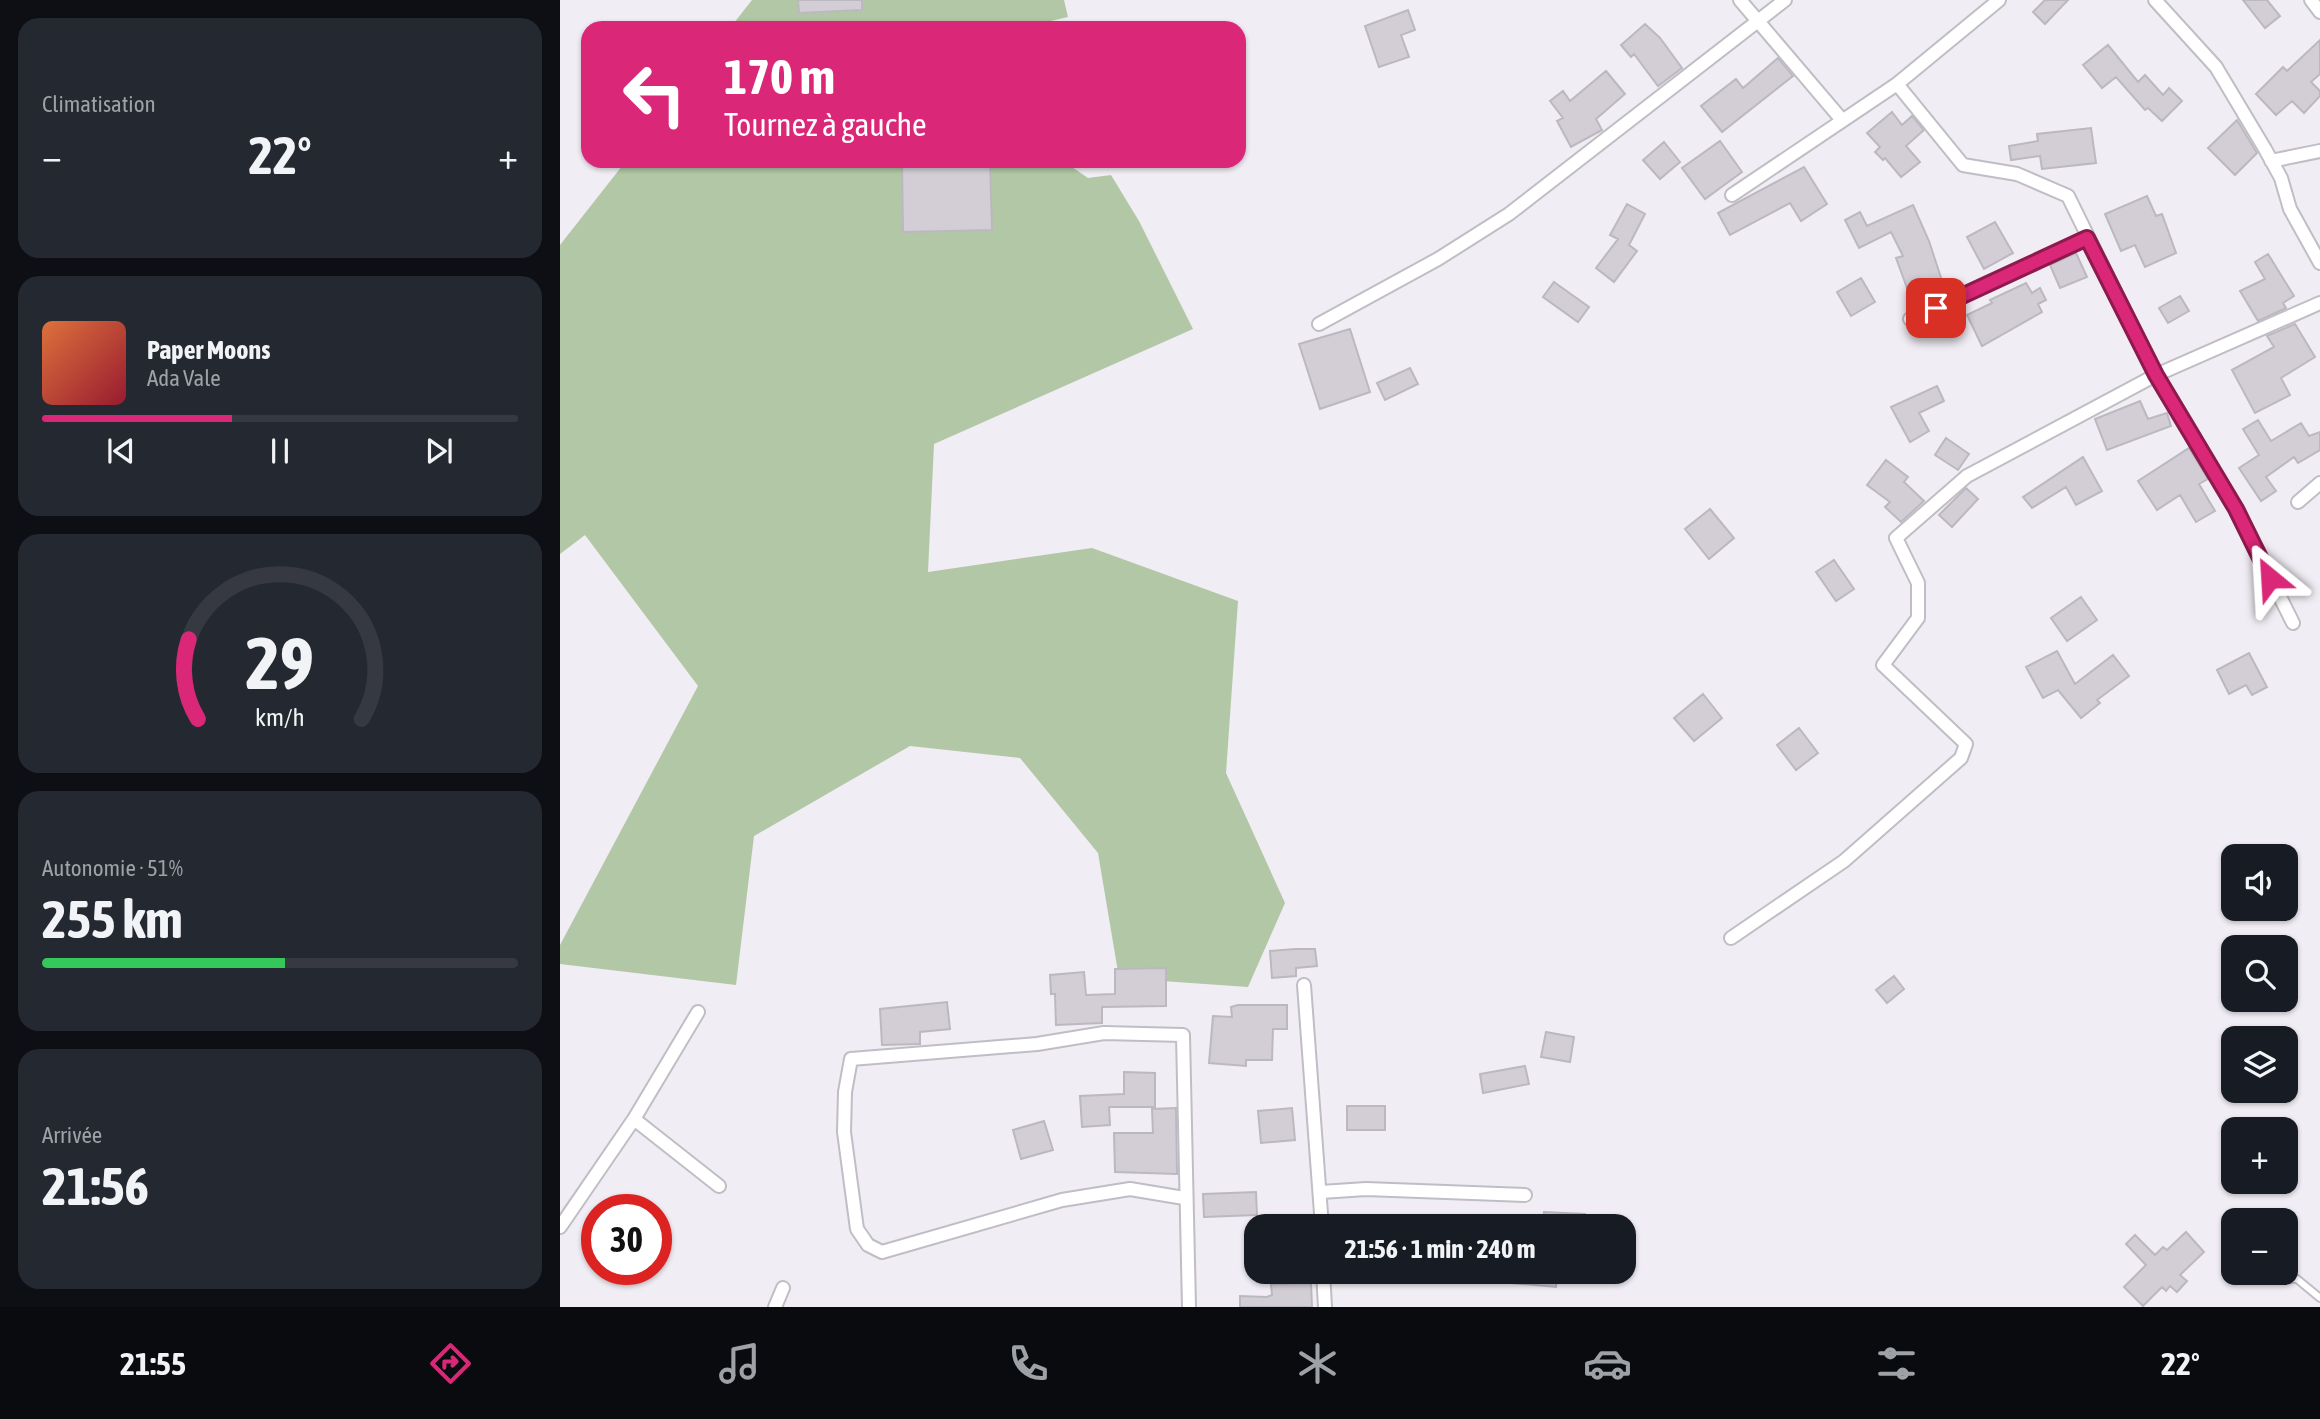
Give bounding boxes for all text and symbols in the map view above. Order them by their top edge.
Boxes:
text: 170 m [724,48,835,104]
icon: left [609,49,700,140]
text: Climatisation [42,91,156,117]
text: Tournez à gauche [724,106,927,143]
text: 22° [248,125,312,185]
text: − [42,134,62,177]
text: + [498,134,518,177]
pin [1906,278,1966,338]
icon: arrive [1917,289,1955,327]
text: Paper Moons [147,335,270,365]
text: Ada Vale [147,365,221,391]
icon: previous [102,432,140,470]
icon: pause [261,432,299,470]
icon: next [420,432,458,470]
position arrow [2233,541,2307,615]
text: 29 [246,622,314,705]
text: km/h [255,703,305,731]
map controls [2221,844,2298,1285]
button: sound [2221,844,2298,921]
text: Autonomie · 51% [42,855,183,881]
text: 255 km [42,889,183,949]
button: search [2221,935,2298,1012]
button: layers [2221,1026,2298,1103]
button: + [2221,1117,2298,1194]
text: Arrivée [42,1122,102,1148]
text: 21:56 [42,1156,149,1216]
speed limit sign: 30 [581,1194,672,1285]
button: − [2221,1208,2298,1285]
text: 21:56 · 1 min · 240 m [1345,1234,1535,1264]
icon: directions [426,1339,475,1388]
icon: music [715,1339,764,1388]
icon: phone [1004,1339,1053,1388]
icon: climate [1293,1339,1342,1388]
icon: car [1583,1339,1632,1388]
icon: filters [1872,1339,1921,1388]
text: 21:55 [120,1345,186,1382]
text: 22° [2161,1345,2200,1382]

